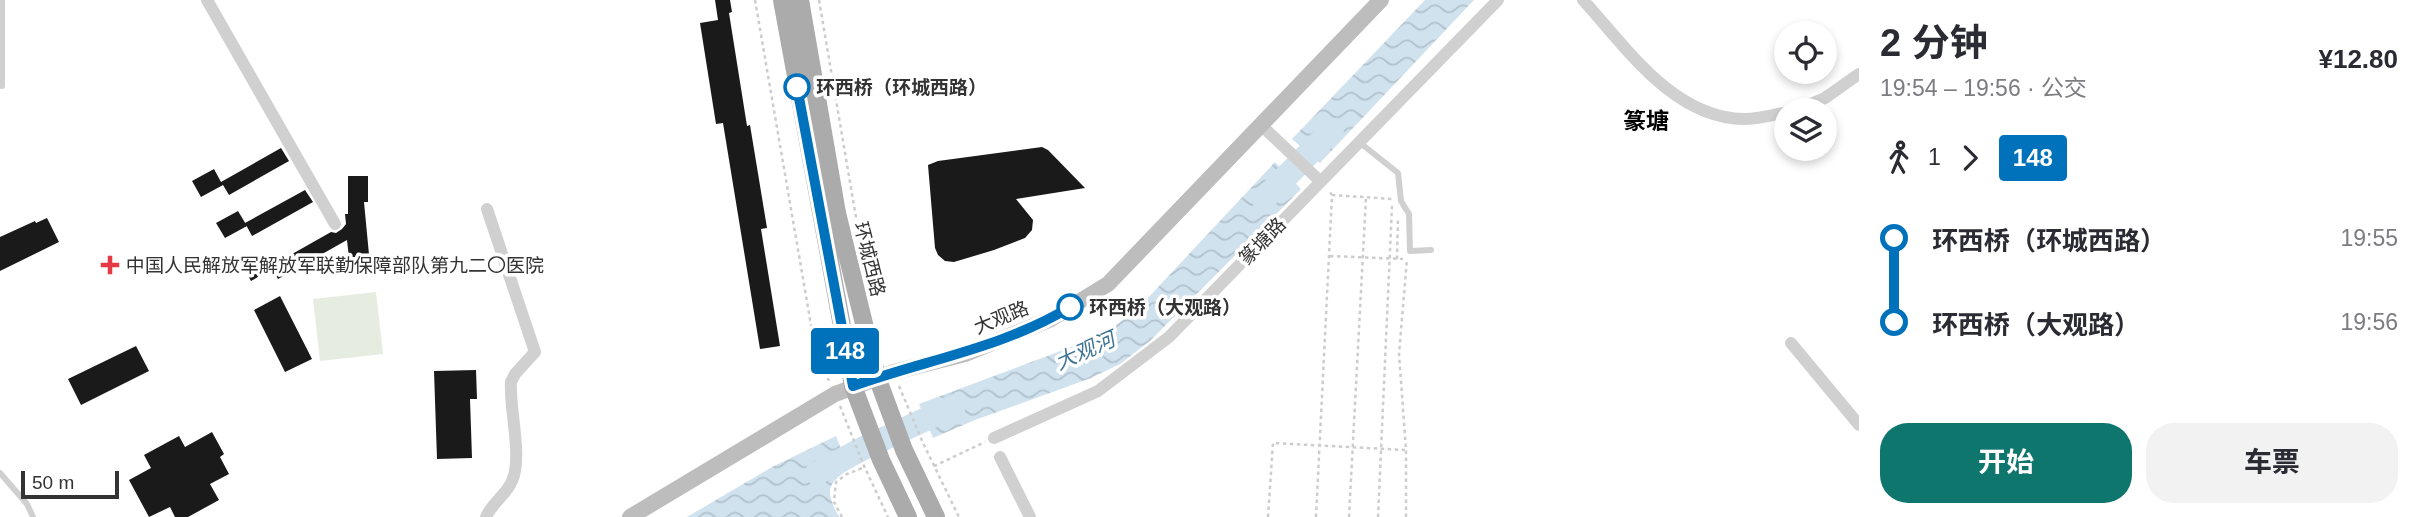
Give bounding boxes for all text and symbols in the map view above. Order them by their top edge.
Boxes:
map controls [1774,21,1837,161]
button: locate [1774,21,1837,84]
text: 2 分钟 [1880,22,1988,64]
text: ¥12.80 [2318,44,2398,74]
marker: 环西桥（环城西路） [784,74,810,100]
text: 19:54 – 19:56 · 公交 [1880,75,2087,101]
place label: 环西桥（环城西路） [816,77,987,98]
button: layers [1774,98,1837,161]
district label: 篆塘 [1623,108,1669,134]
icon: walk [1880,139,1918,177]
icon: forward [1951,139,1989,177]
text: 1 [1928,144,1941,170]
text: 148 [2013,144,2053,171]
street label: 篆塘路 [1235,214,1290,269]
street label: 环城西路 [850,220,889,299]
text: 19:55 [2340,225,2398,251]
text: 环西桥（环城西路） [1932,226,2166,256]
marker: 中国人民解放军解放军联勤保障部队第九二〇医院 [100,255,120,275]
place label: 中国人民解放军解放军联勤保障部队第九二〇医院 [126,255,544,276]
marker: 环西桥（大观路） [1057,294,1083,320]
street label: 大观路 [971,297,1032,338]
place label: 环西桥（大观路） [1089,297,1241,318]
text: 19:56 [2340,309,2398,335]
text: 环西桥（大观路） [1932,310,2140,340]
water label: 大观河 [1051,326,1122,374]
line badge: 148 [805,328,885,374]
text: 148 [825,337,865,364]
button: 开始 [1880,423,2132,503]
button: 车票 [2146,423,2398,503]
scale bar [21,468,119,500]
text: 50 m [32,472,74,493]

